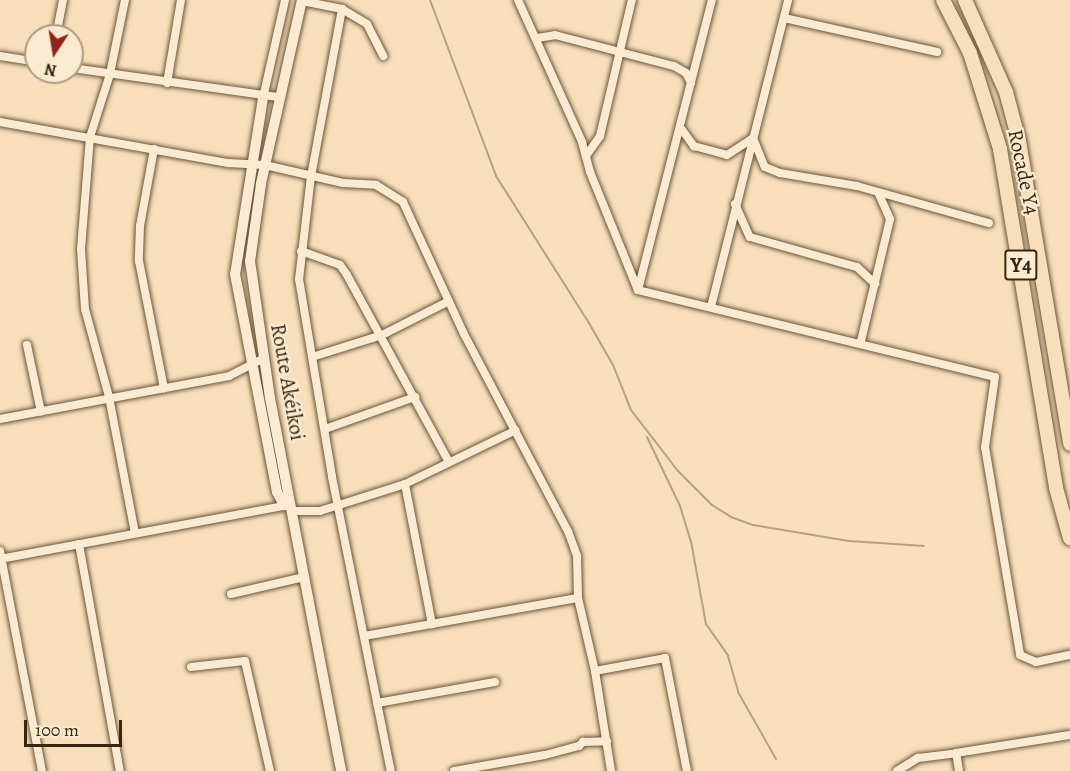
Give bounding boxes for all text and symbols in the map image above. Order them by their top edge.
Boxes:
north arrow [24,24,84,84]
text: N [43,58,59,82]
street label: Rocade Y4 [1003,127,1045,217]
road number: Y4 [1003,248,1039,282]
street label: Route Akéikoi [265,322,311,442]
scale bar [27,708,124,746]
text: 100 m [35,718,79,742]

